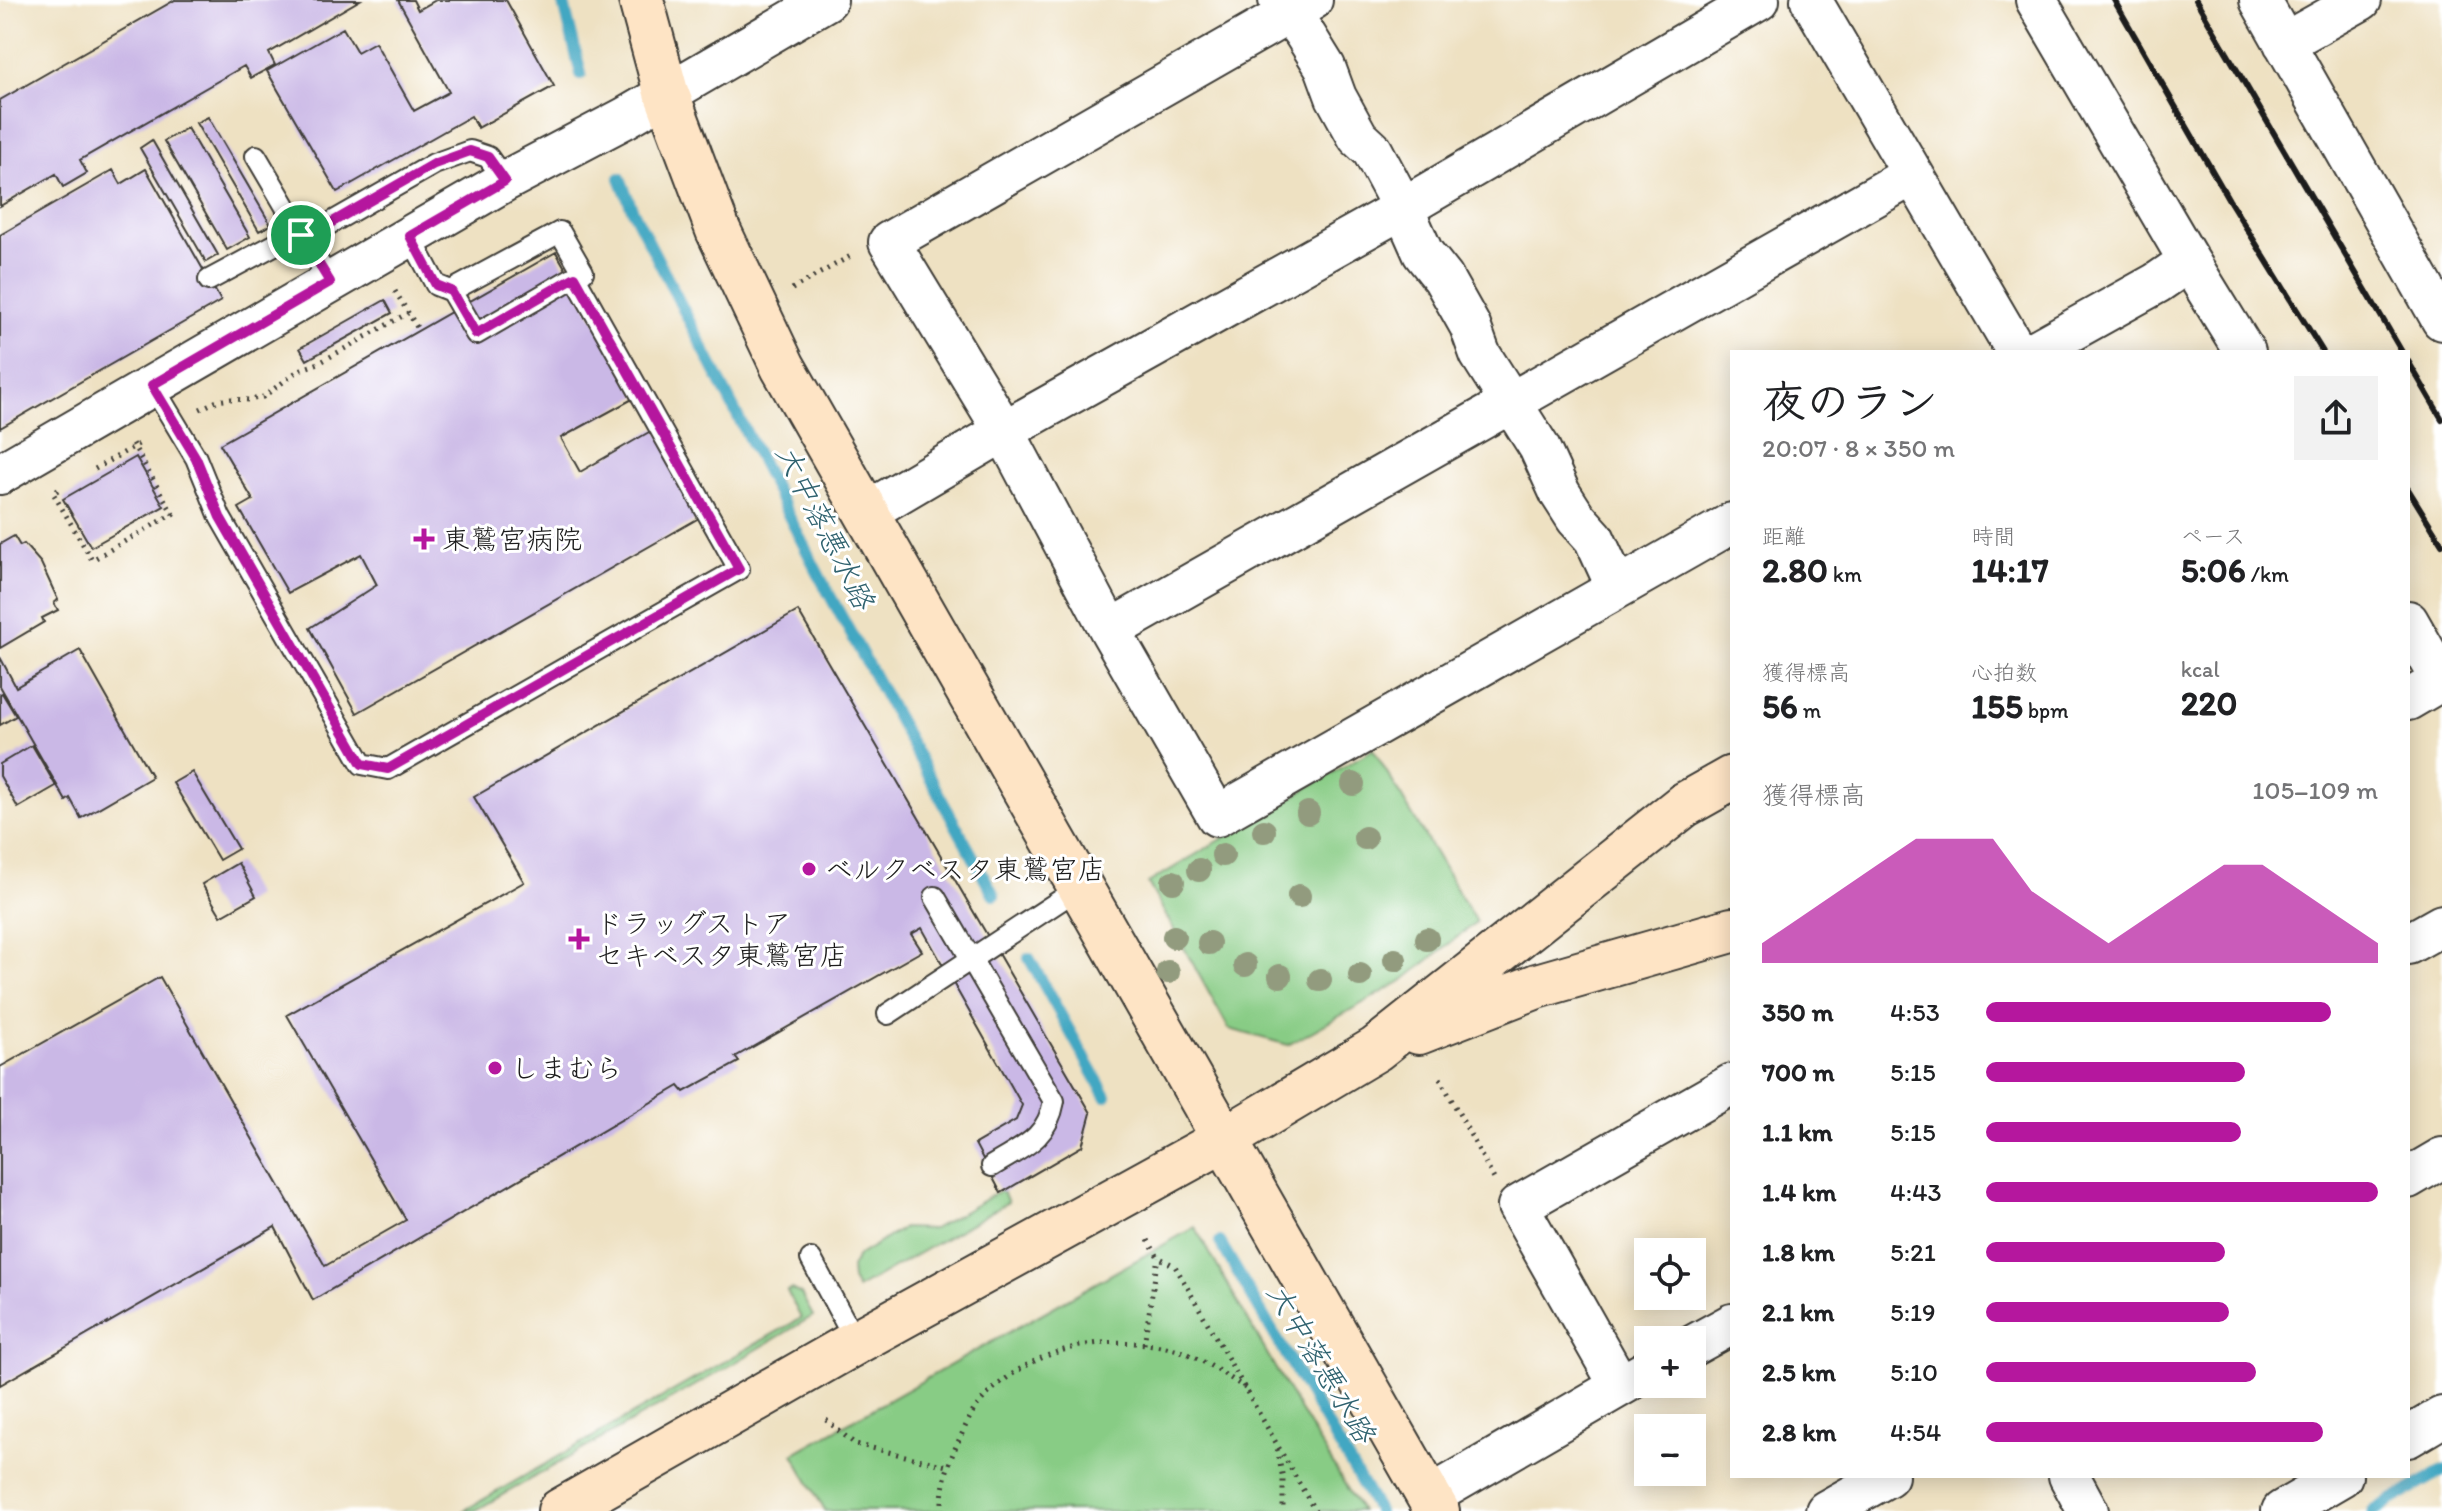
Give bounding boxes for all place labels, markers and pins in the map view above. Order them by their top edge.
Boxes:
pin [267,201,335,269]
place label: 東鷲宮病院 [442,522,582,556]
marker: 東鷲宮病院 [413,528,435,550]
place label: ベルクベスタ東鷲宮店 [825,852,1106,886]
marker: ベルクベスタ東鷲宮店 [800,860,818,878]
place label: ドラッグストア セキベスタ東鷲宮店 [595,906,848,972]
marker: ドラッグストア セキベスタ東鷲宮店 [570,930,588,948]
place label: しまむら [511,1051,623,1085]
marker: しまむら [486,1059,504,1077]

